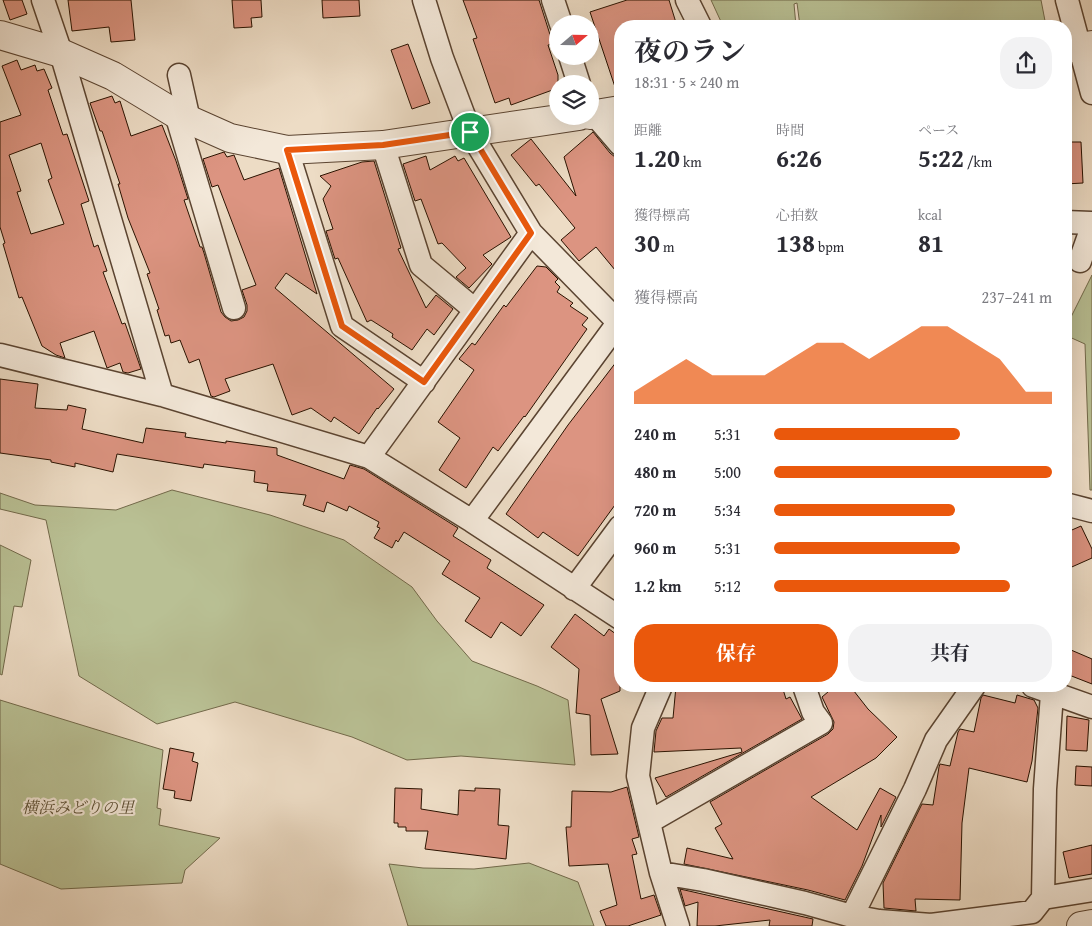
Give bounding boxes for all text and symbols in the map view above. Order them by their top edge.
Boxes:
north arrow [549,15,599,65]
map controls [549,15,599,125]
text: 夜のラン [634,30,746,71]
button: share [1000,37,1052,89]
text: 18:31 · 5 × 240 m [634,70,739,94]
button: layers [549,75,599,125]
pin [449,111,491,153]
icon: arrive [456,118,484,146]
text: 距離 [634,120,662,140]
text: 時間 [776,120,804,140]
text: ペース [918,120,959,140]
text: 1.20 [634,140,680,176]
text: 6:26 [776,140,822,176]
text: 5:22 [918,140,964,176]
text: km [680,152,702,172]
text: /km [964,152,992,172]
text: 獲得標高 [634,205,690,225]
text: 心拍数 [776,205,818,225]
text: kcal [918,205,942,225]
text: 30 [634,225,660,261]
text: 138 [776,225,815,261]
text: 81 [918,225,944,261]
text: m [660,237,674,257]
text: bpm [815,237,844,257]
text: 獲得標高 [634,285,698,309]
text: 237–241 m [982,285,1052,309]
text: 240 m [634,422,676,446]
text: 5:31 [714,422,741,446]
text: 480 m [634,460,676,484]
text: 5:00 [714,460,741,484]
text: 720 m [634,498,676,522]
text: 5:34 [714,498,741,522]
text: 960 m [634,536,676,560]
text: 5:31 [714,536,741,560]
text: 1.2 km [634,574,681,598]
text: 5:12 [714,574,741,598]
button: 保存 [634,624,838,682]
button: 共有 [848,624,1052,682]
park label: 横浜みどりの里 [22,795,136,819]

